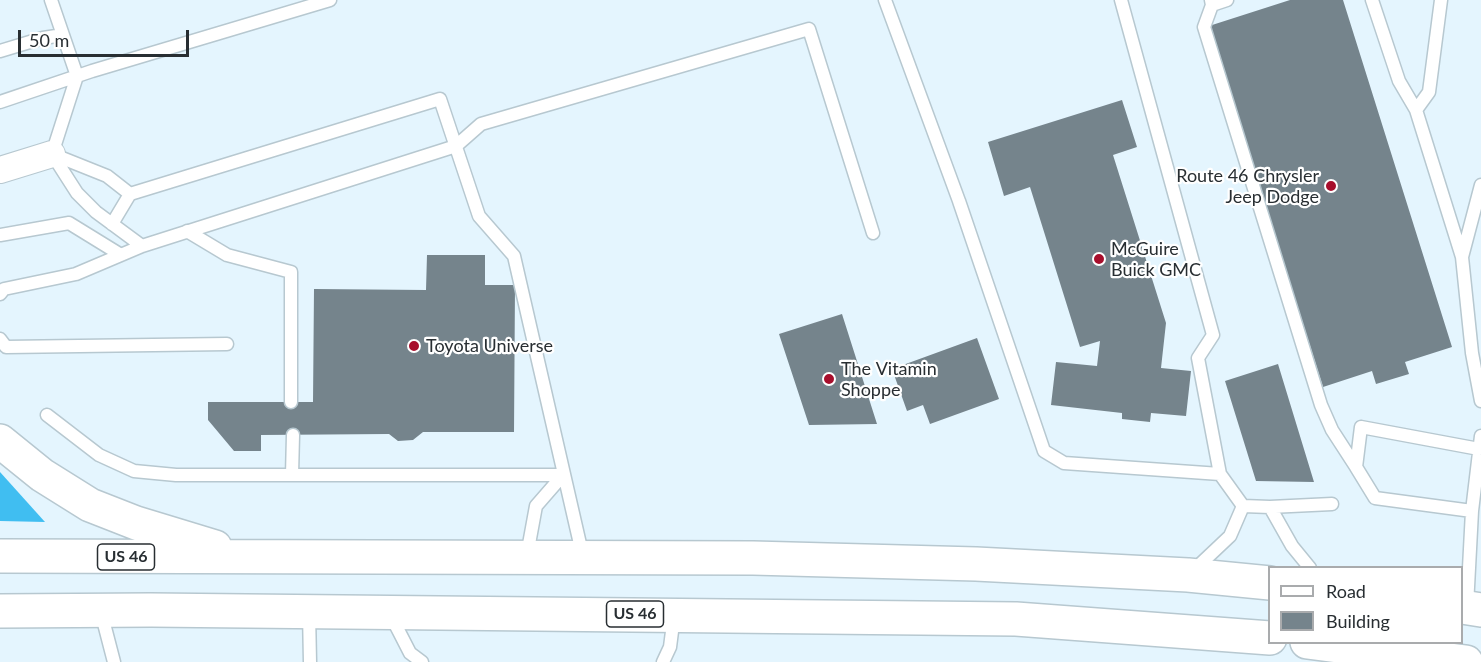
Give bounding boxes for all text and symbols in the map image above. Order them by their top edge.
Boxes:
scale bar [21,18,192,56]
text: 50 m [29,29,69,51]
place label: Route 46 Chrysler Jeep Dodge [1176,165,1319,207]
marker: Route 46 Chrysler Jeep Dodge [1324,179,1338,193]
place label: McGuire Buick GMC [1111,238,1201,280]
marker: McGuire Buick GMC [1092,252,1106,266]
place label: Toyota Universe [426,335,553,357]
marker: Toyota Universe [407,339,421,353]
place label: The Vitamin Shoppe [841,358,937,400]
marker: The Vitamin Shoppe [822,372,836,386]
road number: US 46 [98,544,154,570]
legend [1268,566,1463,644]
text: Road [1326,580,1366,602]
road number: US 46 [606,601,664,627]
text: Building [1326,610,1390,632]

